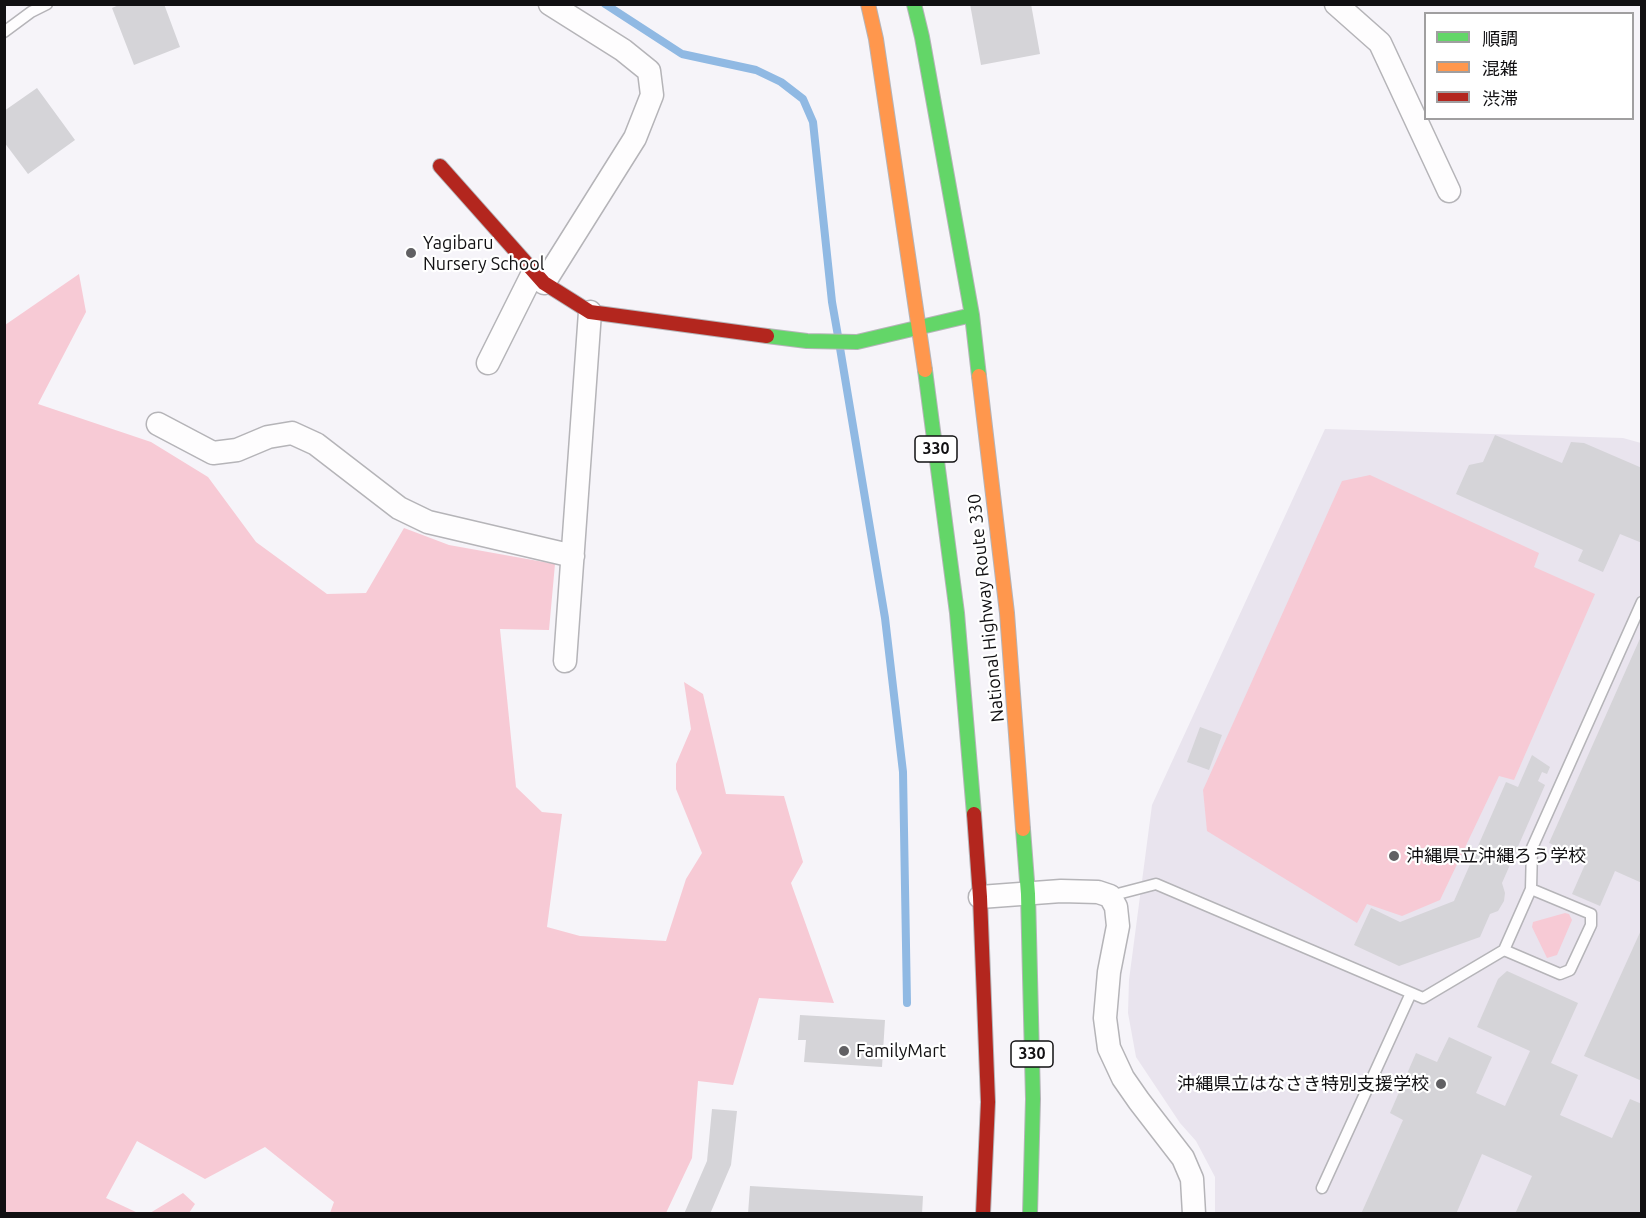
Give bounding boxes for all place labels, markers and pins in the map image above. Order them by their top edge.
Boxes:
place label: Yagibaru Nursery School [423,232,545,274]
marker: Yagibaru Nursery School [404,246,418,260]
place label: 沖縄県立沖縄ろう学校 [1406,845,1586,867]
marker: 沖縄県立沖縄ろう学校 [1387,849,1401,863]
place label: FamilyMart [856,1040,946,1062]
marker: FamilyMart [837,1044,851,1058]
place label: 沖縄県立はなさき特別支援学校 [1177,1073,1429,1095]
marker: 沖縄県立はなさき特別支援学校 [1434,1077,1448,1091]

